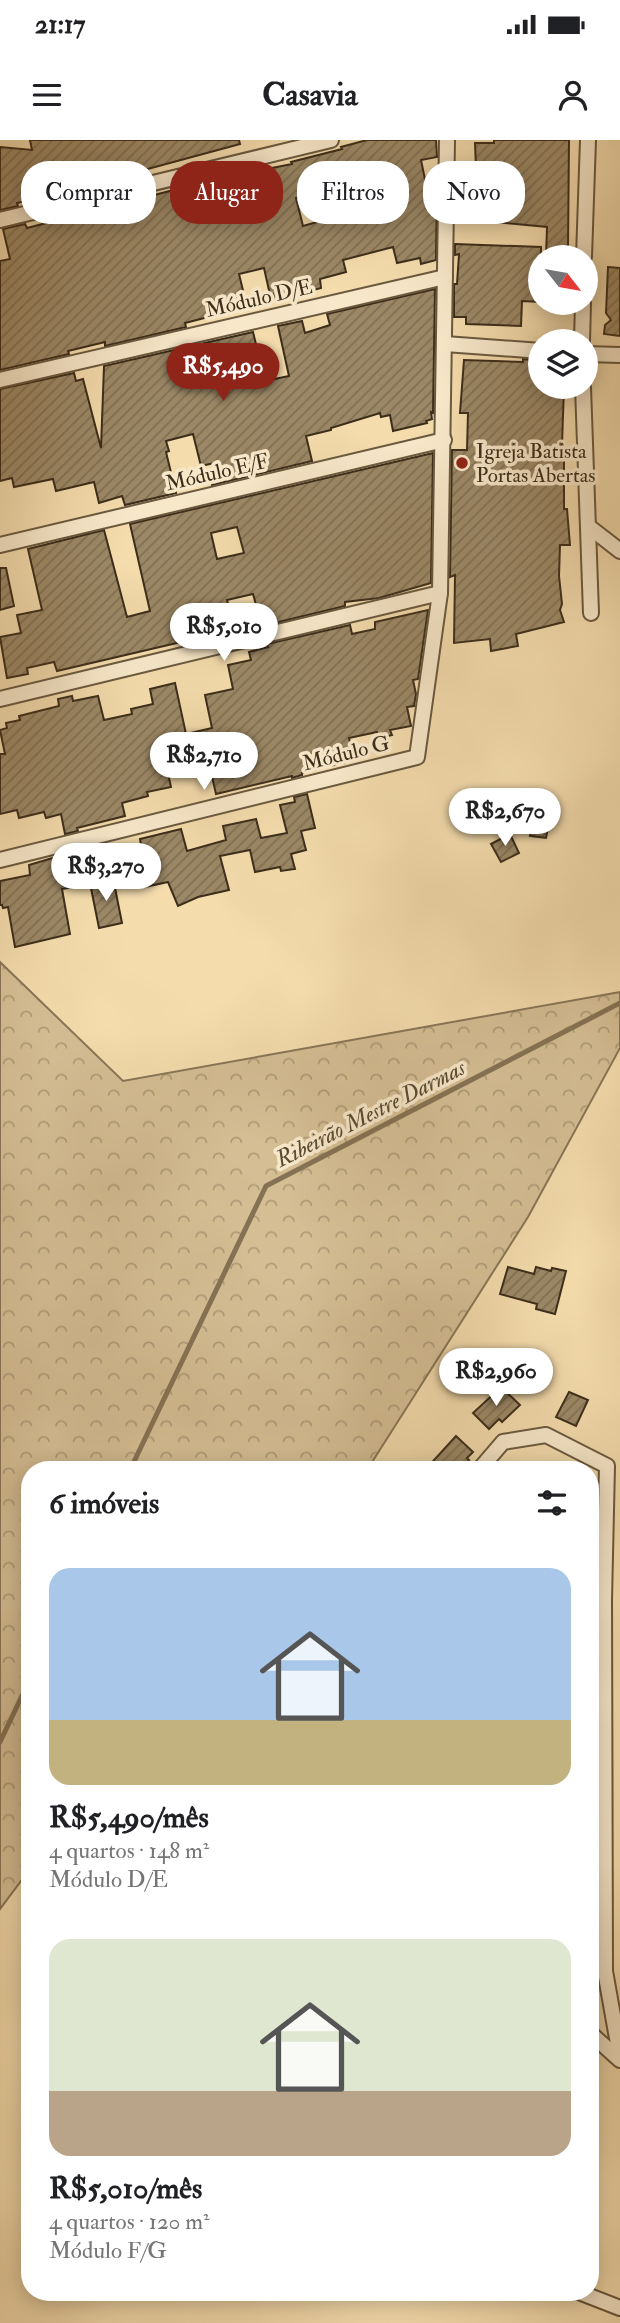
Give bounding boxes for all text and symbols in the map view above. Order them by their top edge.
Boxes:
text: 21:17 [35,9,85,41]
text: Casavia [262,75,358,115]
icon: menu [28,76,66,114]
icon: person [554,76,592,114]
chip: Comprar [21,161,156,224]
chip: Alugar [170,161,283,224]
chip: Filtros [297,161,409,224]
chip: Novo [423,161,525,224]
north arrow [528,245,598,315]
map controls [528,245,598,399]
street label: Módulo D/E [203,273,315,324]
button: layers [528,329,598,399]
pin: R$5,490 [158,344,288,403]
text: R$5,490 [182,351,264,380]
place label: Igreja Batista Portas Abertas [476,438,596,489]
street label: Módulo E/F [163,448,271,497]
marker: Igreja Batista Portas Abertas [454,455,470,471]
pin: R$5,010 [159,603,289,663]
text: R$5,010 [186,611,262,640]
street label: Módulo G [300,730,392,777]
pin: R$2,710 [139,732,269,792]
text: R$2,710 [166,740,242,769]
pin: R$2,670 [440,788,570,848]
text: R$2,670 [465,796,545,825]
pin: R$3,270 [41,844,171,903]
text: R$3,270 [67,851,145,880]
water label: Ribeirão Mestre Darmas [270,1053,471,1174]
pin: R$2,960 [431,1348,561,1408]
text: R$2,960 [455,1356,537,1385]
icon: filters [533,1484,571,1522]
text: 6 imóveis [49,1485,159,1522]
icon: home [247,1613,373,1739]
text: R$5,490/mês [49,1799,209,1836]
text: 4 quartos · 148 m² [49,1836,209,1865]
text: Módulo D/E [49,1865,168,1894]
icon: home [247,1984,373,2110]
text: R$5,010/mês [49,2170,202,2207]
text: 4 quartos · 120 m² [49,2207,210,2236]
text: Módulo F/G [49,2236,167,2265]

